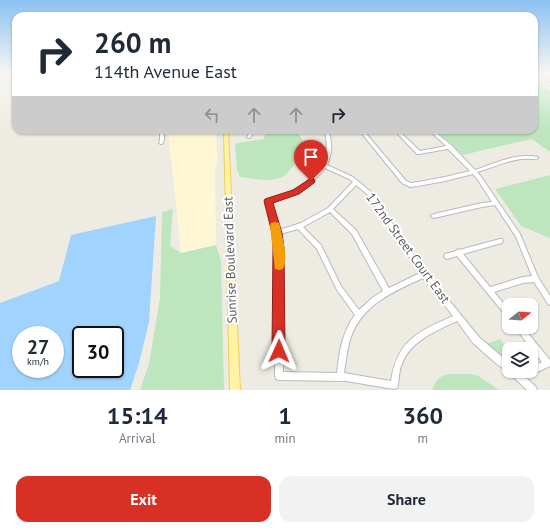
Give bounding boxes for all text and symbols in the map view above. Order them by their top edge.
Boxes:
text: 260 m [94,24,171,61]
icon: right [28,28,80,80]
text: 114th Avenue East [94,60,237,83]
icon: left [201,104,223,126]
icon: ahead [243,104,265,126]
icon: ahead [285,104,307,126]
icon: right [327,104,349,126]
pin [294,140,328,181]
icon: arrive [300,146,322,168]
street label: 172nd Street Court East [362,189,454,307]
street label: Sunrise Boulevard East [219,196,241,324]
north arrow [502,298,538,334]
map controls [502,298,538,378]
speed limit sign: 30 [72,326,124,378]
position arrow [258,330,300,372]
text: 27 [27,334,49,360]
button: layers [502,342,538,378]
text: km/h [27,355,49,368]
text: 15:14 [107,400,168,431]
text: 1 [278,400,292,431]
text: 360 [402,400,443,431]
text: Arrival [119,430,155,447]
text: min [274,430,296,447]
text: m [418,430,428,447]
button: Exit [16,476,271,522]
button: Share [279,476,534,522]

